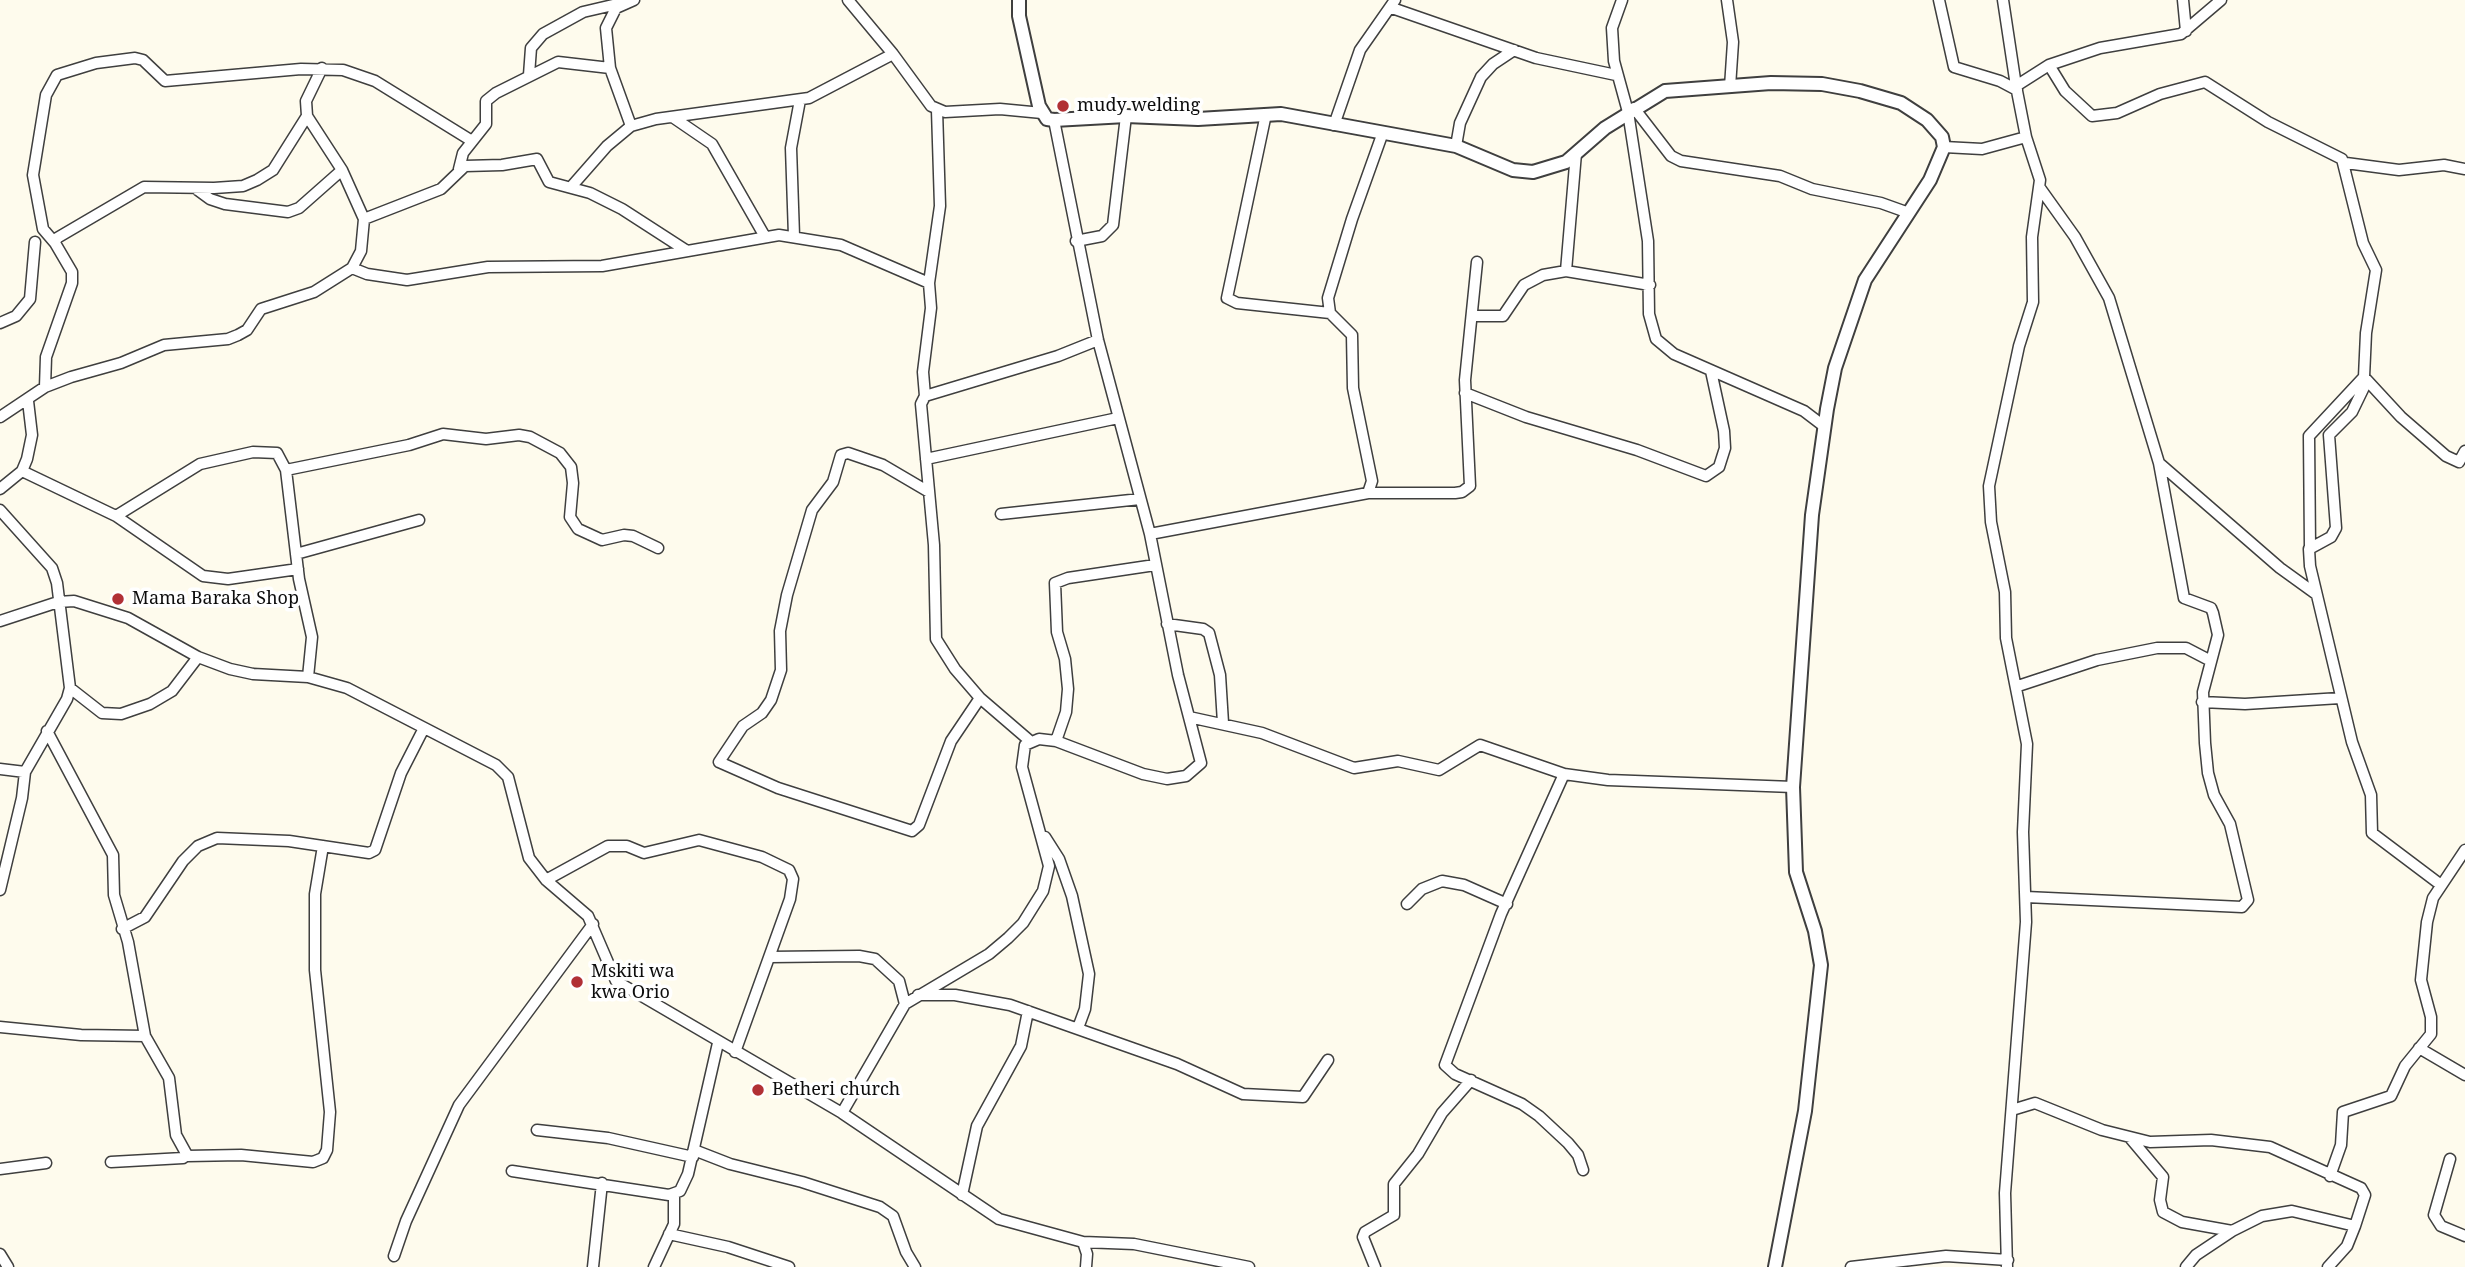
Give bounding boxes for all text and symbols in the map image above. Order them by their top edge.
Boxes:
place label: mudy welding [1077,95,1200,117]
marker: mudy welding [1055,98,1071,114]
place label: Mama Baraka Shop [132,588,299,610]
marker: Mama Baraka Shop [110,591,126,607]
place label: Mskiti wa kwa Orio [591,961,675,1004]
marker: Mskiti wa kwa Orio [569,974,585,990]
place label: Betheri church [772,1079,900,1101]
marker: Betheri church [750,1082,766,1098]

